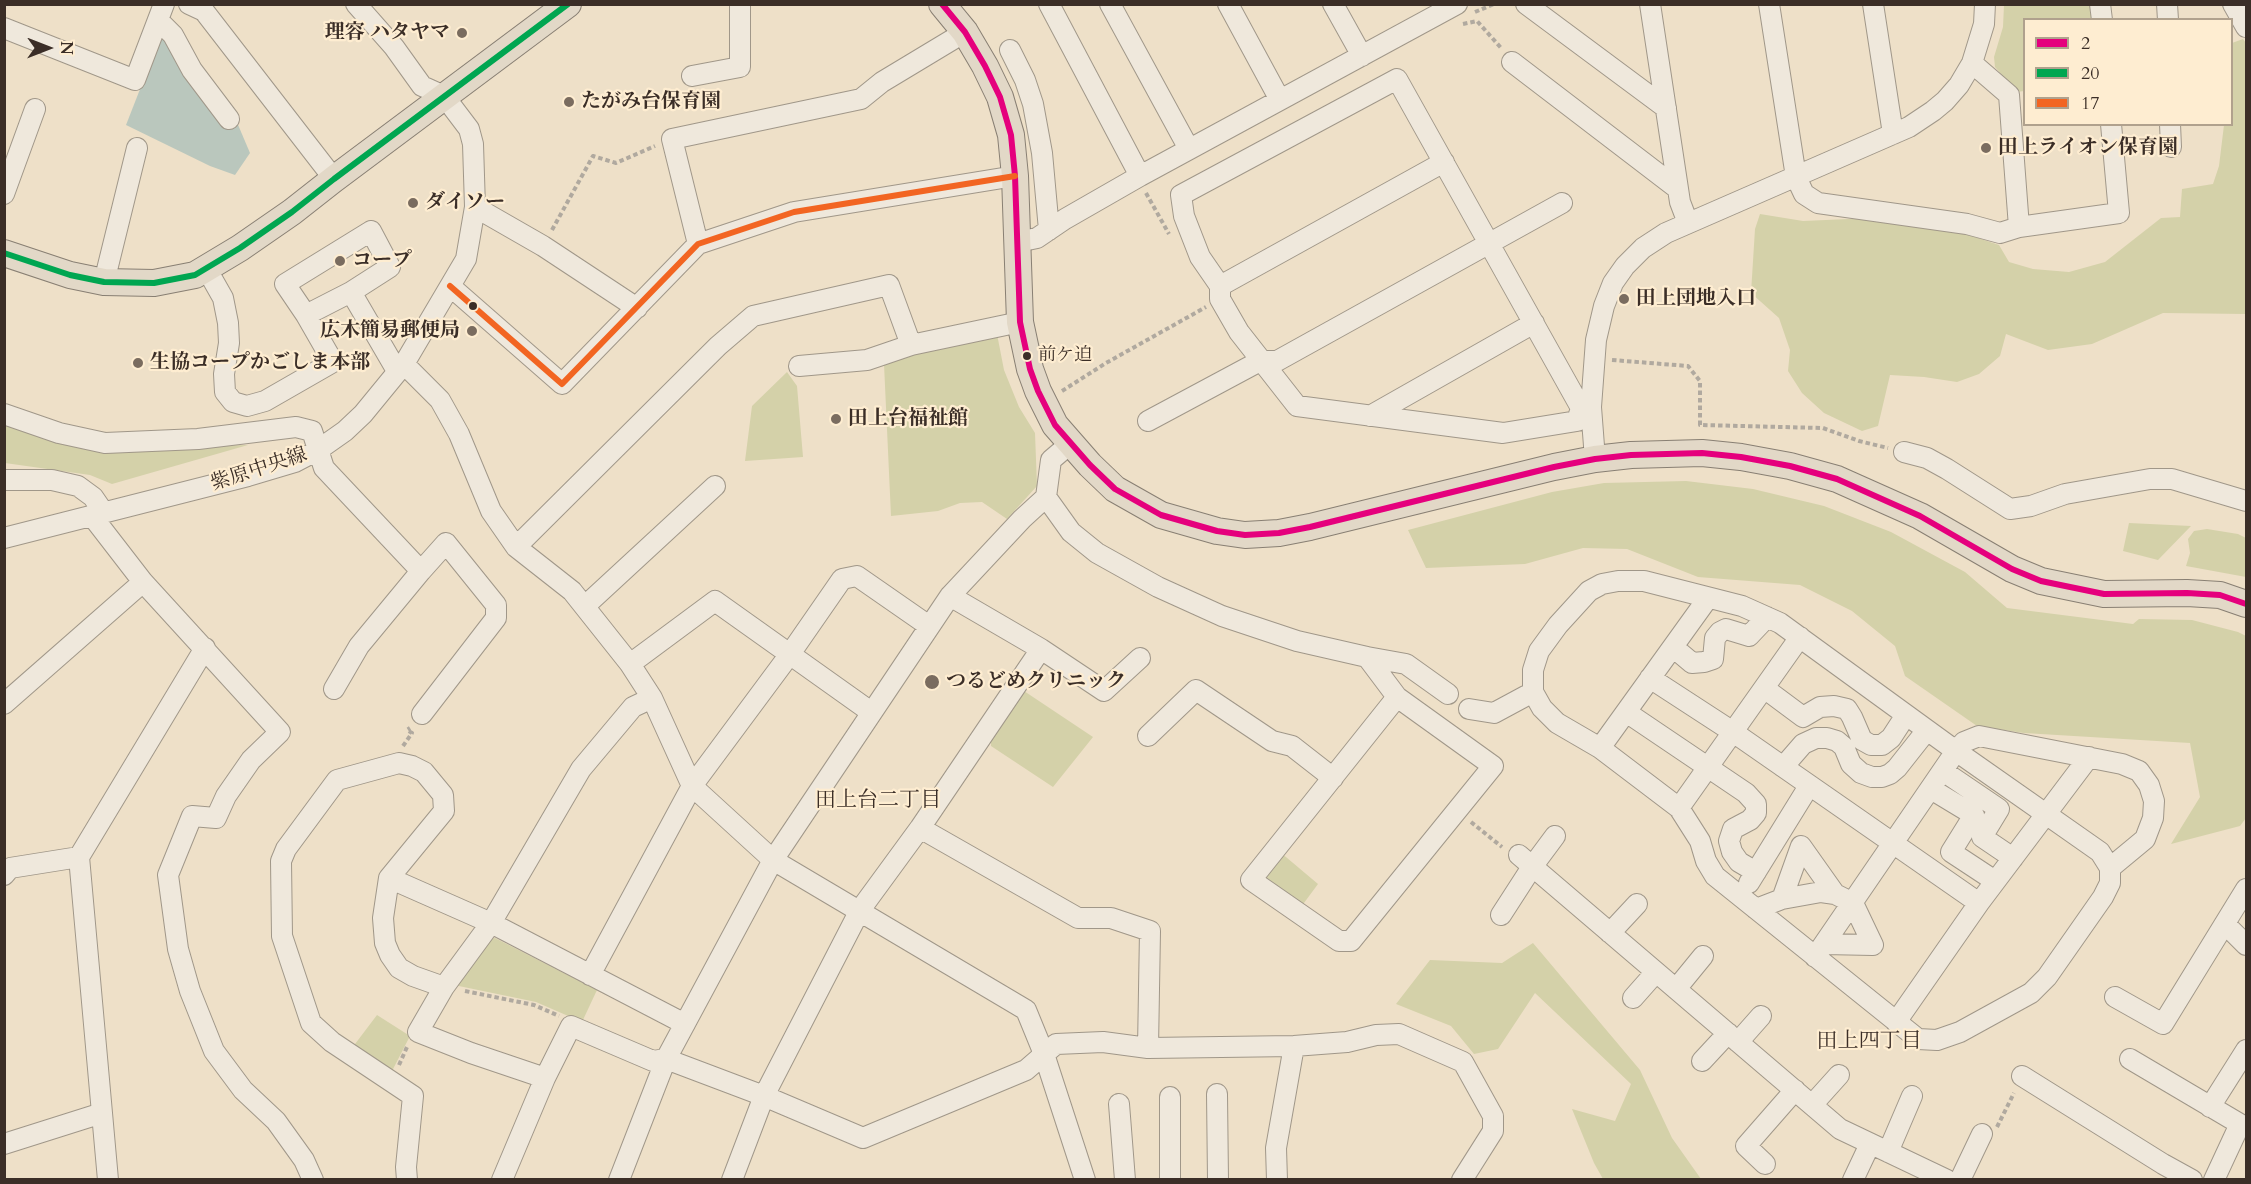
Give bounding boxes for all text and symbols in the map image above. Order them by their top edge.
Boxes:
north arrow [18,18,78,78]
legend [2023,18,2233,126]
place label: 理容 ハタヤマ [325,21,450,45]
marker: 理容 ハタヤマ [455,26,469,40]
text: 2 [2081,31,2090,56]
text: N [55,41,77,55]
text: 20 [2081,61,2099,86]
place label: たがみ台保育園 [581,90,721,114]
text: 17 [2081,91,2099,116]
marker: たがみ台保育園 [562,95,576,109]
place label: 田上ライオン保育園 [1998,136,2178,160]
marker: 田上ライオン保育園 [1979,141,1993,155]
place label: ダイソー [425,191,505,215]
marker: ダイソー [406,196,420,210]
place label: コープ [352,249,412,273]
marker: コープ [333,254,347,268]
place label: 田上団地入口 [1636,287,1756,311]
marker: 田上団地入口 [1617,292,1631,306]
unlabelled marker [467,300,479,312]
place label: 広木簡易郵便局 [320,319,460,343]
marker: 広木簡易郵便局 [465,324,479,338]
place label: 前ケ迫 [1038,345,1092,367]
marker: 前ケ迫 [1021,350,1033,362]
place label: 生協コープかごしま本部 [150,351,370,375]
marker: 生協コープかごしま本部 [131,356,145,370]
place label: 田上台福祉館 [848,407,968,431]
marker: 田上台福祉館 [829,412,843,426]
street label: 紫原中央線 [208,443,310,497]
place label: つるどめクリニック [946,670,1126,694]
marker: つるどめクリニック [923,673,941,691]
district label: 田上台二丁目 [815,788,941,814]
district label: 田上四丁目 [1817,1029,1921,1055]

